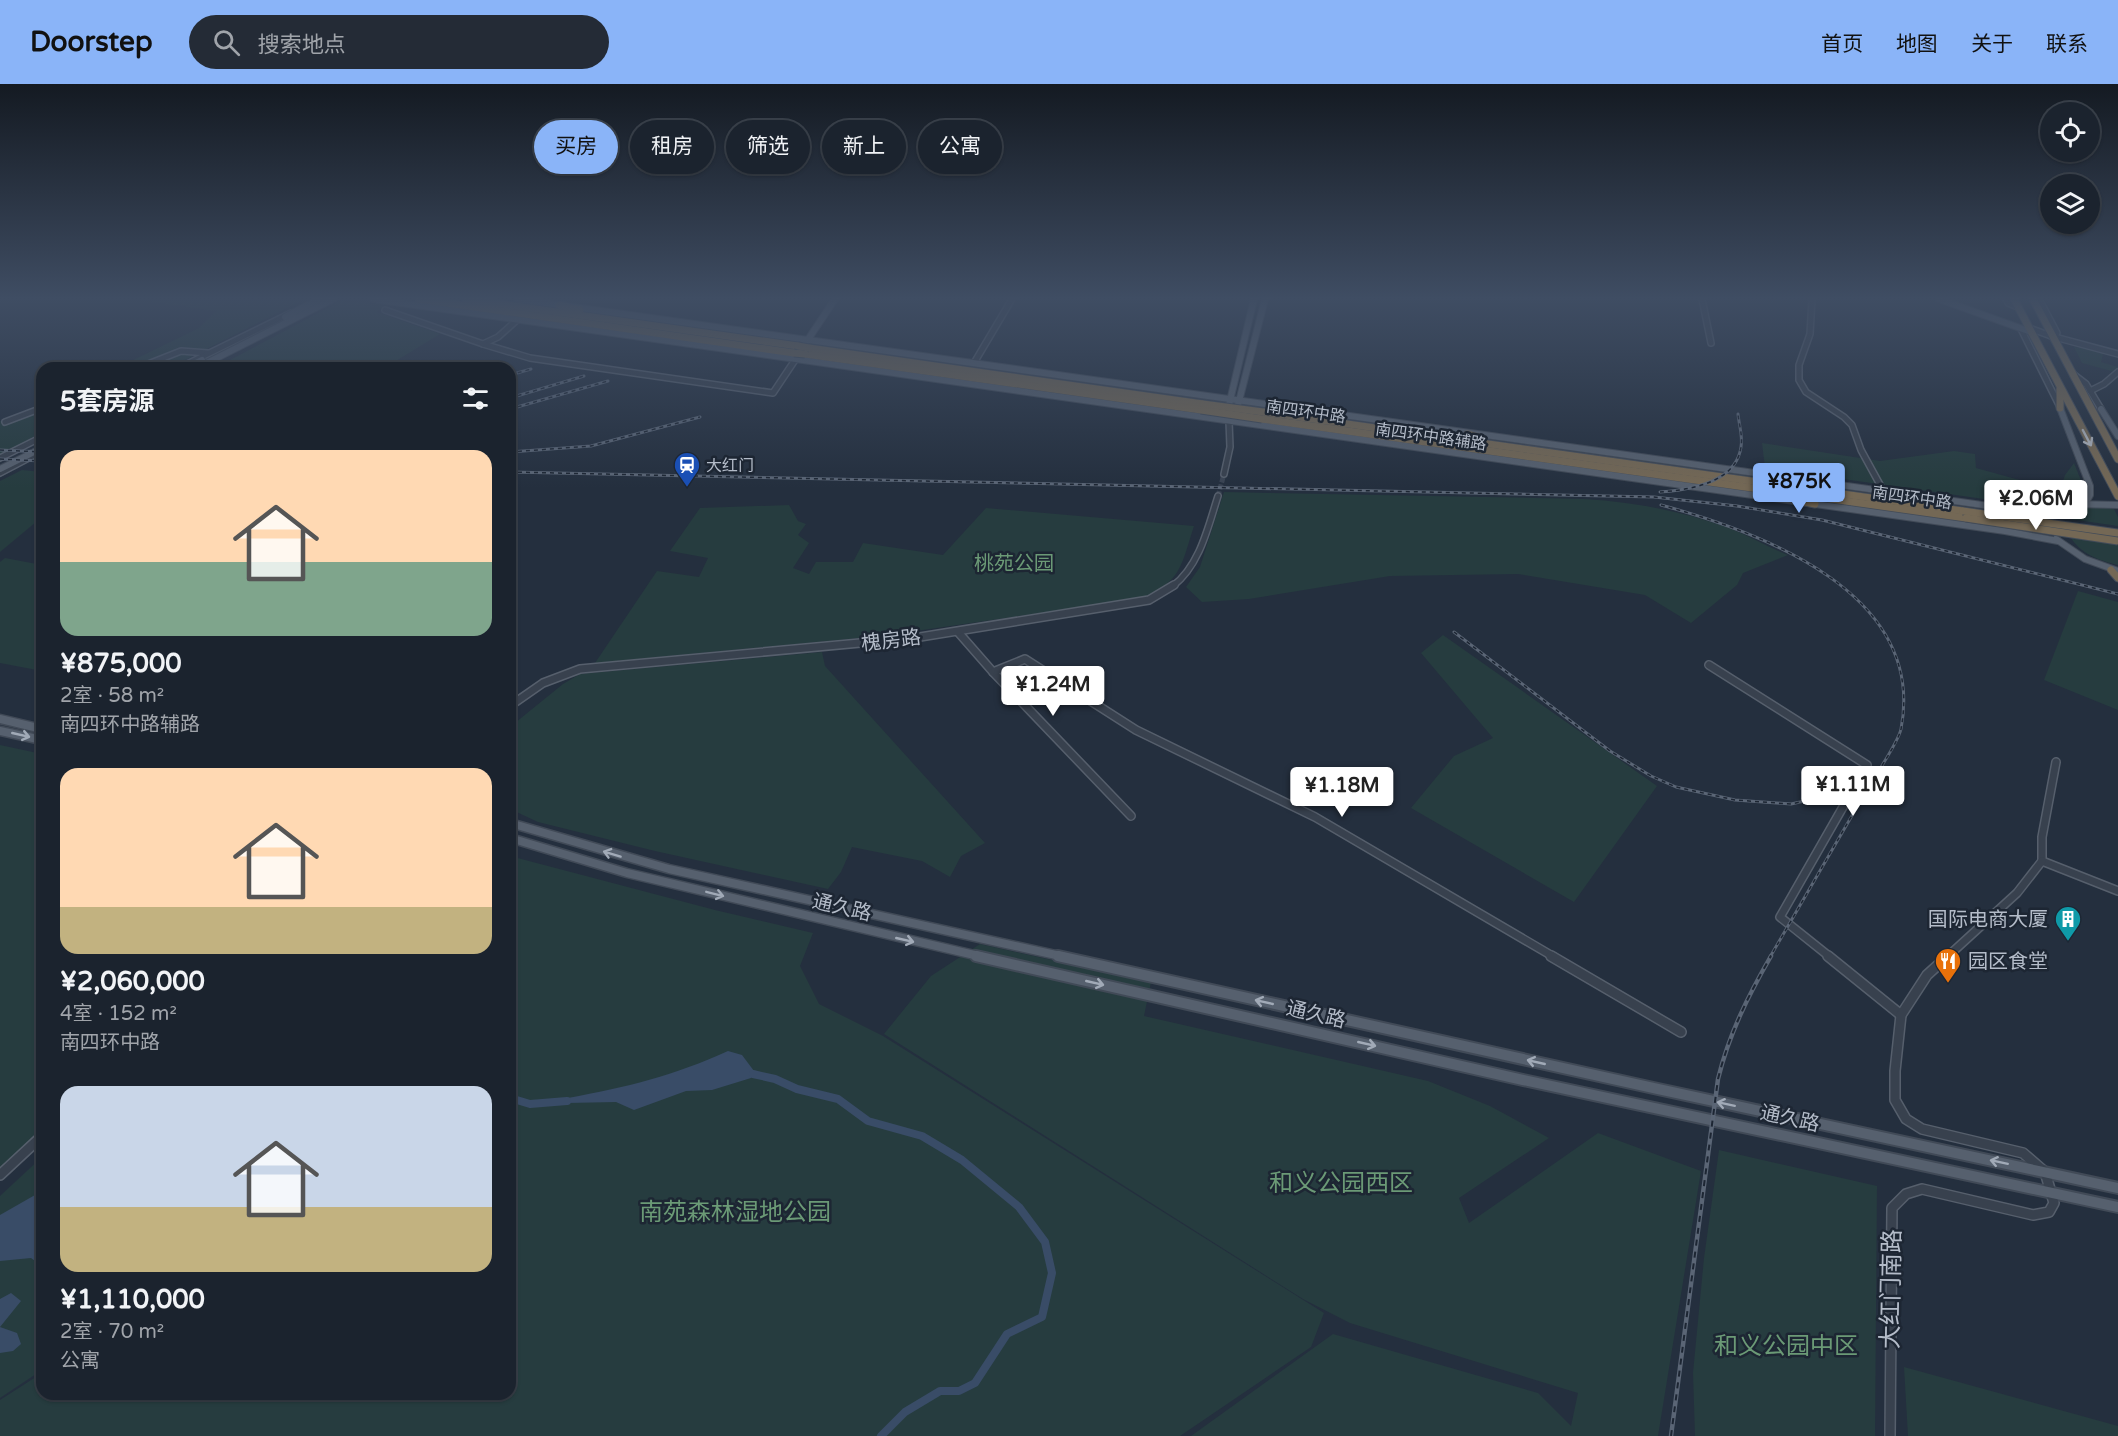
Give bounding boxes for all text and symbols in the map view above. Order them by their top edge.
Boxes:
search box [189,15,609,69]
text: Doorstep [30,25,153,59]
icon: search [210,26,243,59]
text: 搜索地点 [258,32,346,58]
text: 首页 [1821,32,1863,57]
text: 地图 [1896,32,1938,57]
text: 关于 [1971,32,2013,57]
text: 联系 [2046,32,2088,57]
map controls [2040,102,2100,234]
button: locate [2040,102,2100,162]
chip: 买房 [534,120,618,174]
chip: 租房 [630,120,714,174]
chip: 筛选 [726,120,810,174]
chip: 新上 [822,120,906,174]
chip: 公寓 [918,120,1002,174]
button: layers [2040,174,2100,234]
icon: filters [459,382,492,415]
text: 5套房源 [60,386,154,417]
street label: 南四环中路 [1265,397,1347,427]
street label: 南四环中路辅路 [1374,419,1488,455]
one-way arrow [2082,428,2094,446]
station icon: 大红门 [672,450,702,488]
place label: 大红门 [706,456,754,476]
pin: ¥875K [1757,463,1841,514]
text: ¥875K [1767,470,1831,494]
pin: ¥2.06M [1987,480,2085,531]
street label: 南四环中路 [1871,483,1953,513]
text: ¥2.06M [1998,487,2074,511]
icon: home [222,489,330,597]
park label: 桃苑公园 [974,552,1054,576]
street label: 槐房路 [860,625,922,657]
text: ¥875,000 [60,648,182,679]
pin: ¥1.24M [1004,666,1102,717]
text: ¥1.24M [1015,673,1091,697]
text: 2室 · 58 m² [60,684,164,708]
text: 南四环中路辅路 [60,713,200,737]
one-way arrow [11,730,30,742]
pin: ¥1.11M [1804,766,1902,817]
pin: ¥1.18M [1293,767,1391,818]
text: ¥1.11M [1815,773,1891,797]
text: ¥1.18M [1304,774,1380,798]
icon: home [222,807,330,915]
one-way arrow [603,848,622,859]
one-way arrow [705,889,724,900]
street label: 通久路 [810,890,874,926]
building icon: 国际电商大厦 [2053,904,2083,942]
place label: 国际电商大厦 [1928,908,2048,932]
one-way arrow [895,934,914,946]
restaurant icon: 园区食堂 [1933,946,1963,984]
place label: 园区食堂 [1968,950,2048,974]
text: ¥2,060,000 [60,966,205,997]
one-way arrow [1085,977,1104,989]
one-way arrow [1254,995,1273,1007]
street label: 通久路 [1284,997,1348,1033]
text: 4室 · 152 m² [60,1002,177,1026]
text: 南四环中路 [60,1031,160,1055]
one-way arrow [1357,1039,1376,1051]
one-way arrow [1527,1056,1546,1068]
one-way arrow [1717,1098,1737,1109]
street label: 通久路 [1758,1101,1822,1137]
icon: home [222,1125,330,1233]
one-way arrow [1990,1156,2010,1167]
park label: 和义公园西区 [1269,1169,1413,1198]
park label: 南苑森林湿地公园 [639,1198,831,1227]
street label: 大红门南路 [1876,1229,1907,1349]
text: ¥1,110,000 [60,1284,205,1315]
text: 2室 · 70 m² [60,1320,164,1344]
park label: 和义公园中区 [1714,1332,1858,1361]
text: 公寓 [60,1349,100,1373]

